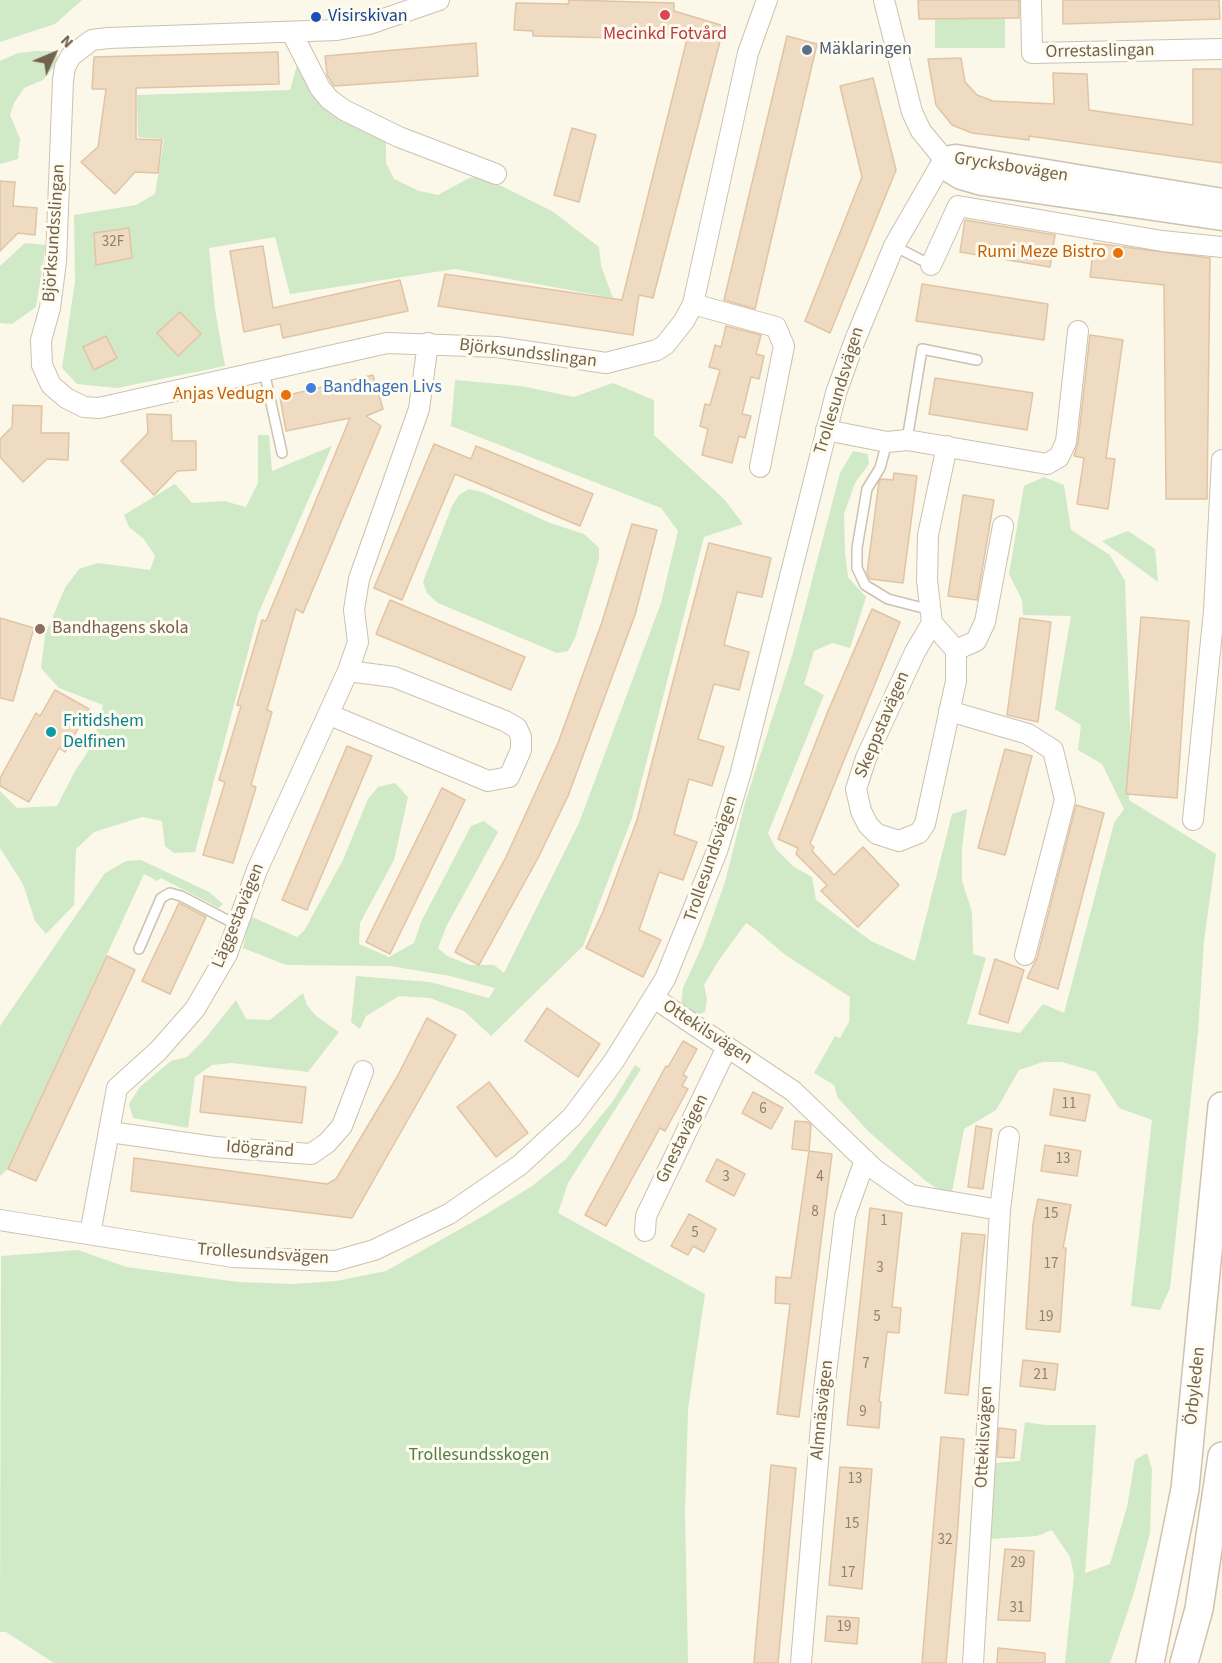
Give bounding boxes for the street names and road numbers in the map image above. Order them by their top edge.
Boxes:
street label: Orrestaslingan [1045,40,1155,64]
street label: Grycksbovägen [952,148,1070,188]
street label: Björksundsslingan [39,163,71,303]
street label: Trollesundsvägen [810,325,870,457]
street label: Björksundsslingan [458,335,598,373]
street label: Skeppstavägen [851,668,915,782]
street label: Trollesundsvägen [680,793,744,925]
street label: Läggestavägen [208,860,270,972]
street label: Ottekilsvägen [658,996,756,1070]
street label: Gnestavägen [652,1091,714,1187]
street label: Idögränd [225,1137,295,1163]
street label: Trollesundsvägen [196,1240,330,1270]
street label: Örbyleden [1181,1346,1211,1426]
street label: Almnäsvägen [807,1359,839,1461]
street label: Ottekilsvägen [972,1385,998,1489]

